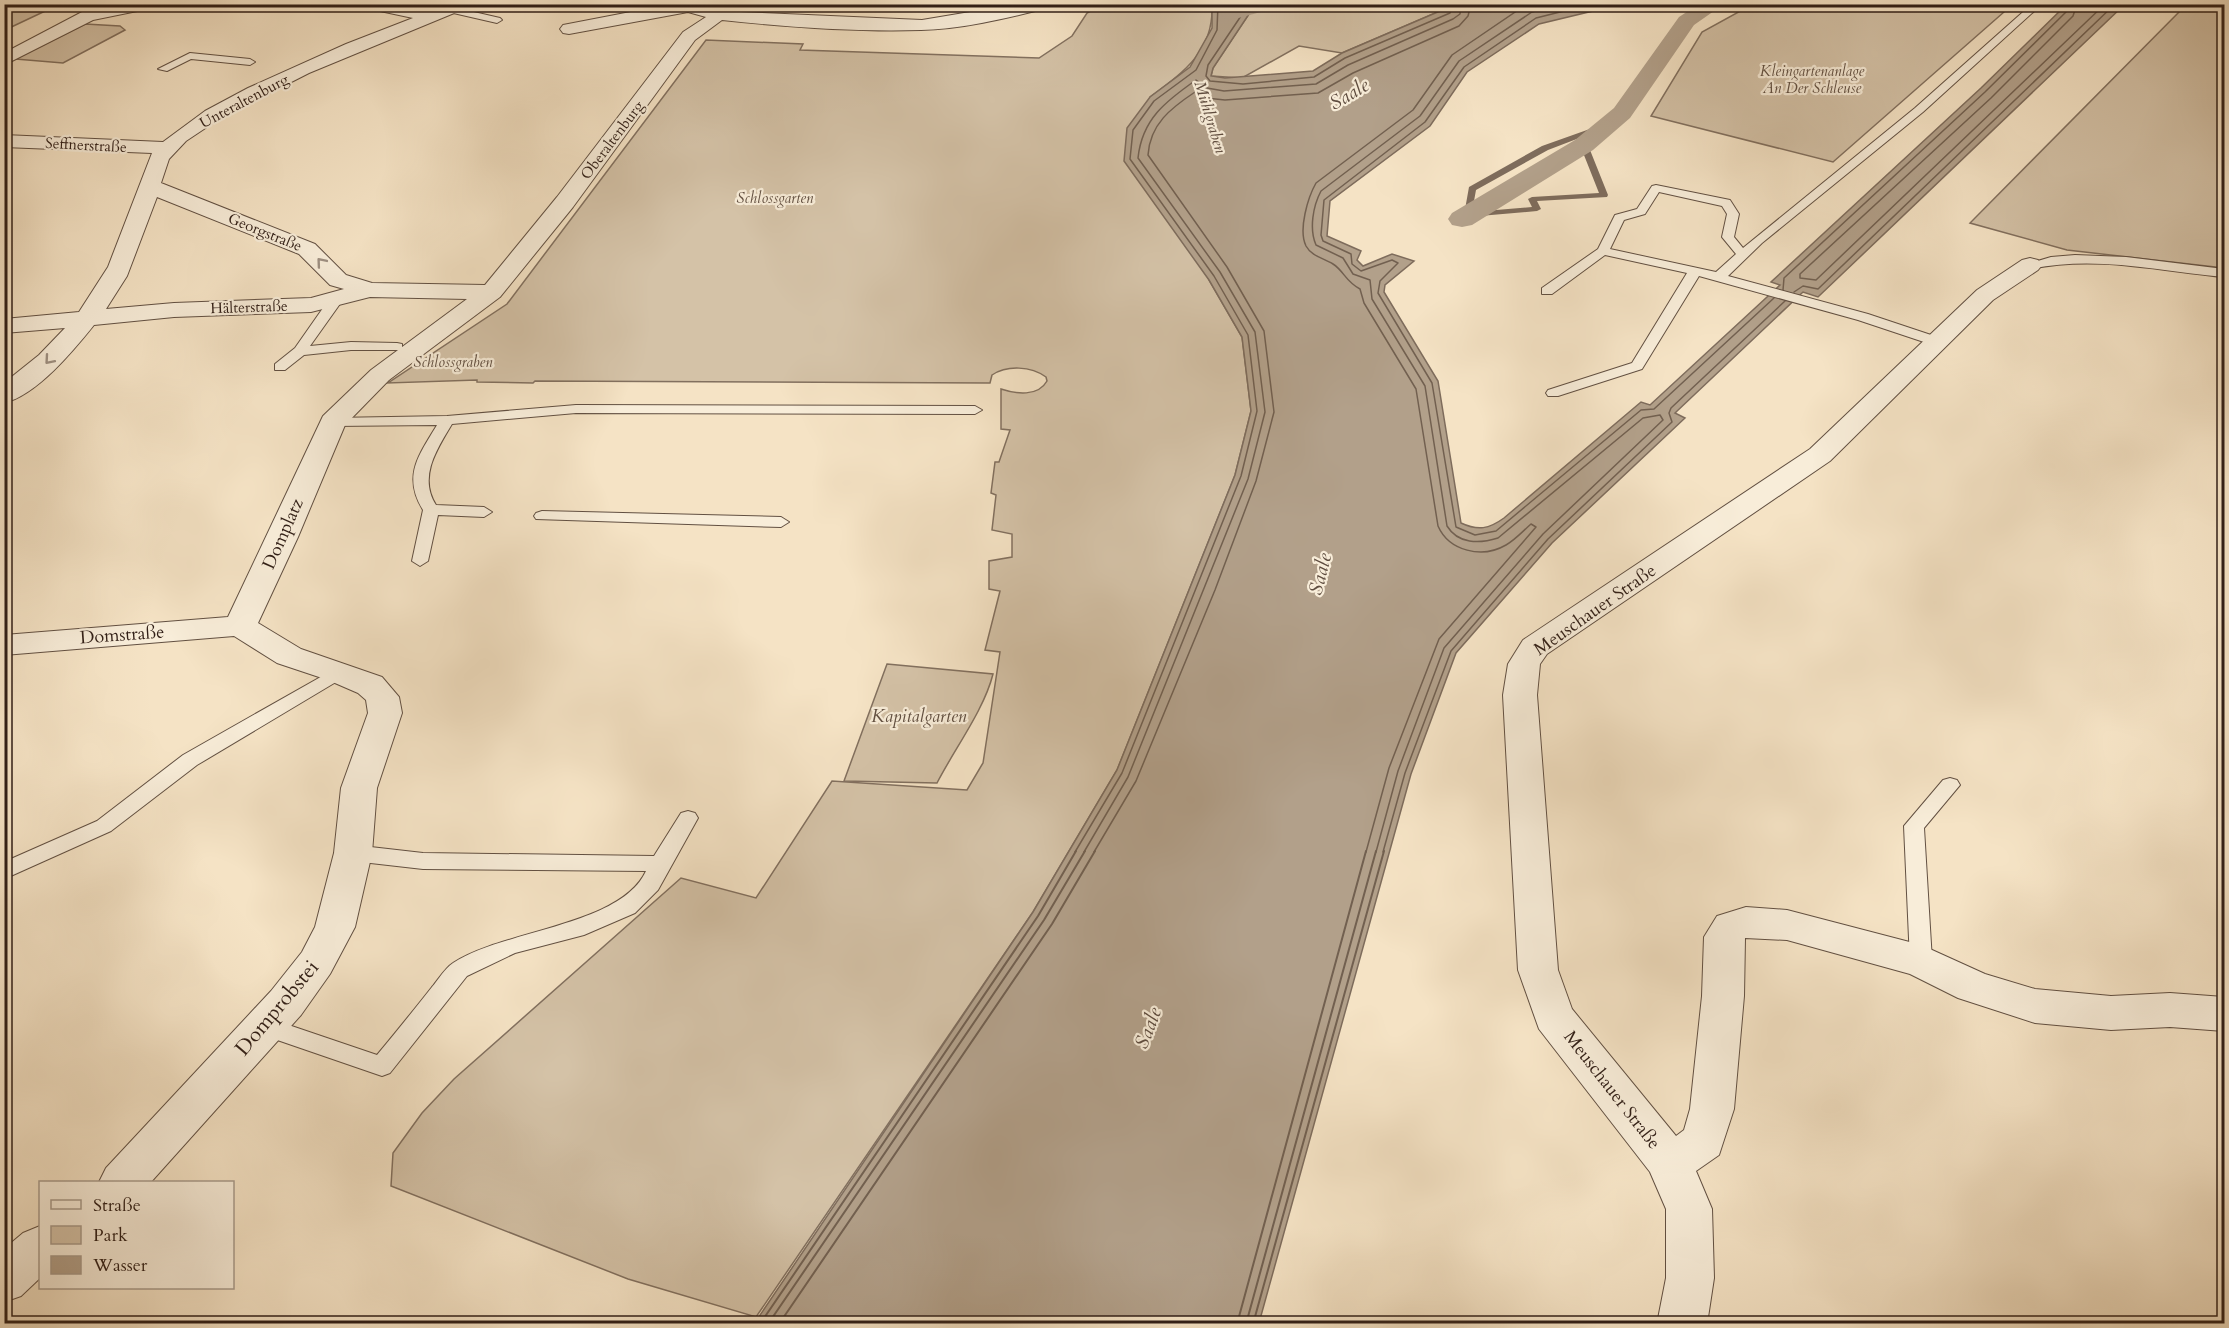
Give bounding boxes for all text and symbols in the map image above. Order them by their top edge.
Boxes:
park label: Kleingartenanlage An Der Schleuse [1760,61,1864,98]
street label: Unteraltenburg [196,69,293,133]
water label: Saale [1324,71,1374,116]
water label: Mühlgraben [1189,78,1232,156]
street label: Oberaltenburg [576,96,649,183]
street label: Seffnerstraße [45,133,127,157]
park label: Schlossgarten [737,188,814,208]
street label: Georgstraße [225,208,305,256]
one-way arrow [317,259,328,269]
street label: Hälterstraße [210,296,288,318]
park label: Schlossgraben [413,352,493,372]
one-way arrow [45,353,56,364]
street label: Domplatz [256,495,310,573]
water label: Saale [1302,550,1338,598]
street label: Meuschauer Straße [1529,558,1661,662]
street label: Domstraße [79,620,165,650]
park label: Kapitalgarten [871,704,967,729]
street label: Domprobstei [228,954,326,1062]
water label: Saale [1128,1003,1168,1053]
street label: Meuschauer Straße [1558,1025,1666,1155]
legend [39,1181,234,1289]
text: Straße [93,1193,141,1218]
text: Park [93,1223,128,1248]
text: Wasser [92,1253,148,1278]

